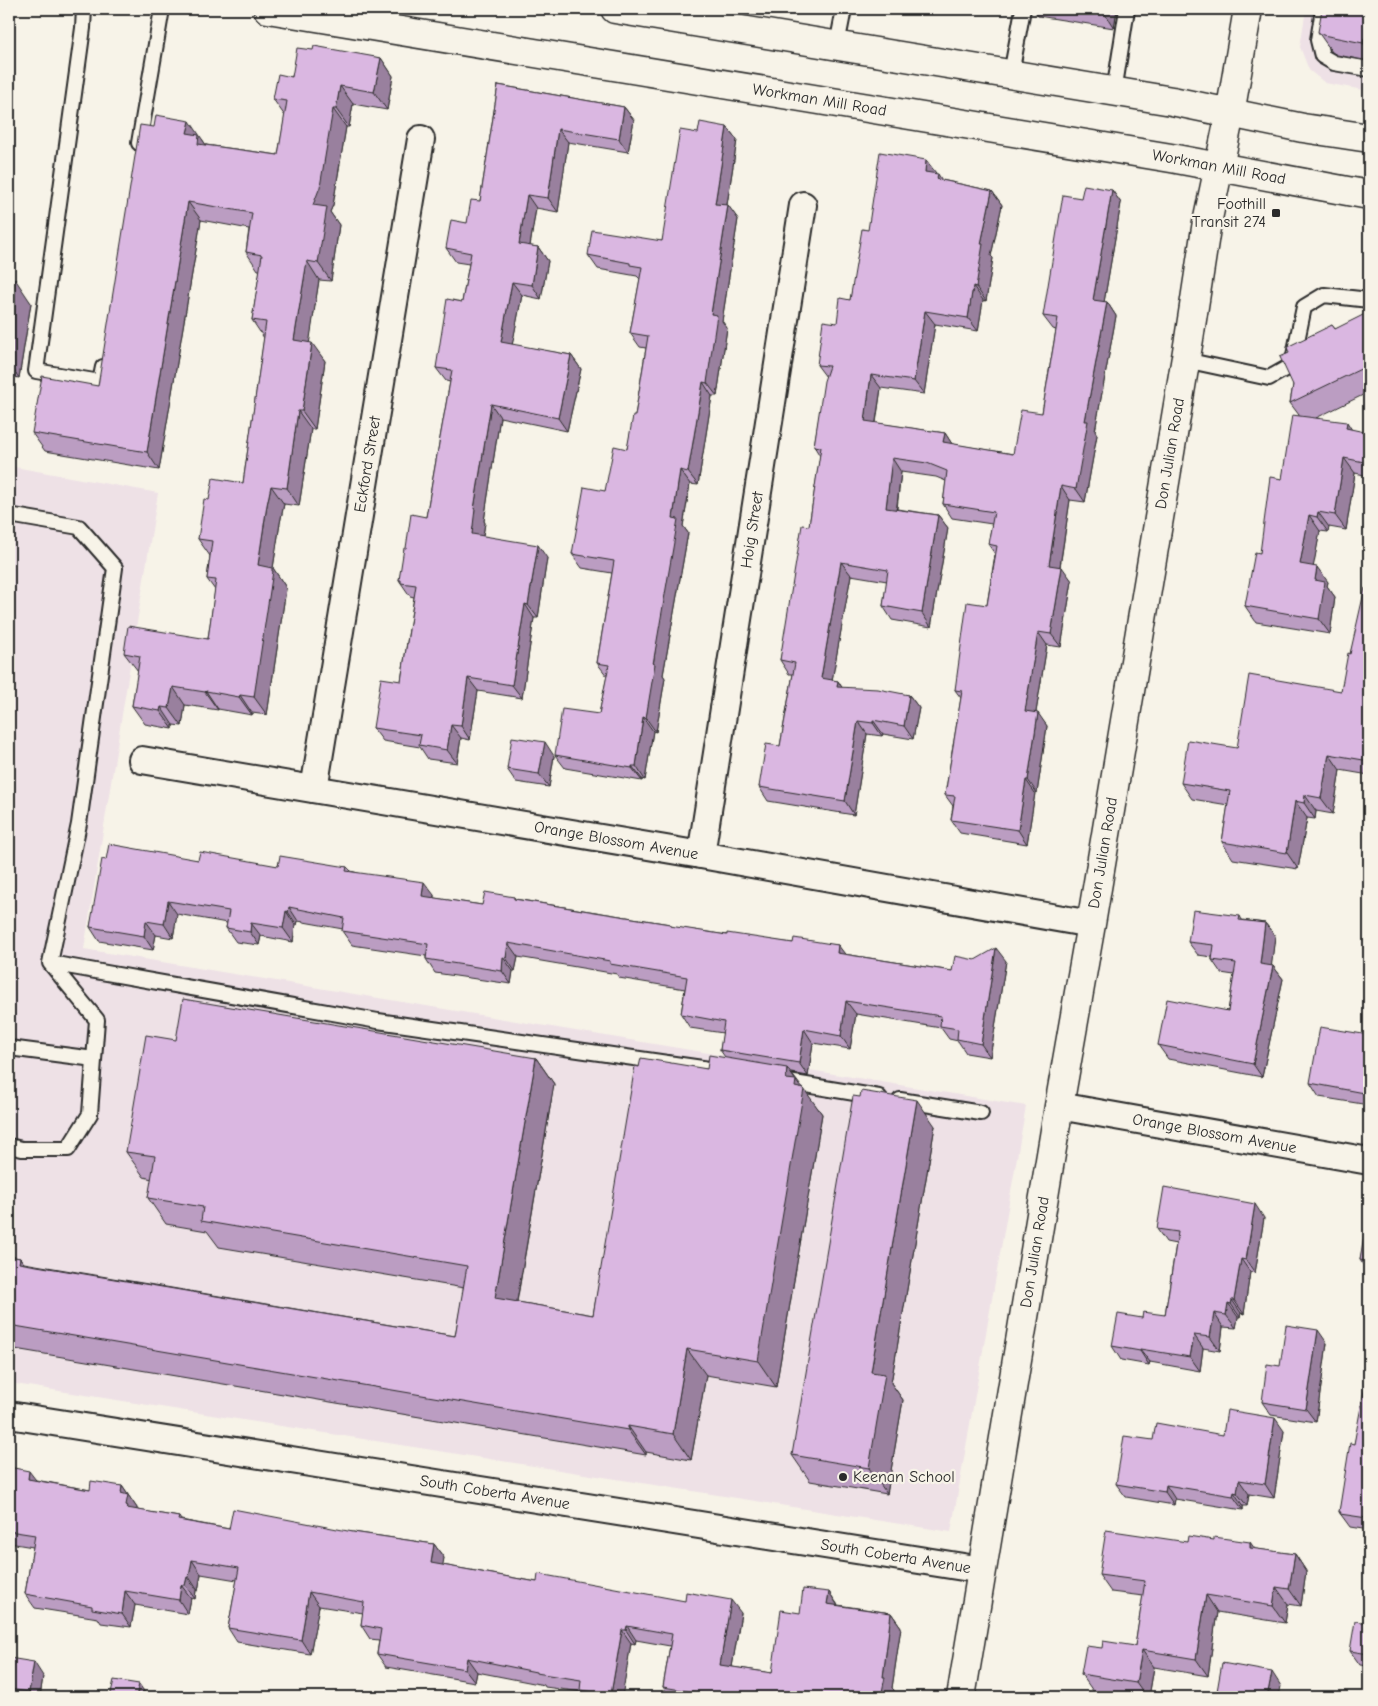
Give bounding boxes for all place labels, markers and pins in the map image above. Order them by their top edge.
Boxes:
place label: Foothill Transit 274 [1192,195,1266,231]
marker: Foothill Transit 274 [1270,207,1282,219]
place label: Keenan School [853,1468,955,1486]
marker: Keenan School [837,1471,849,1483]

